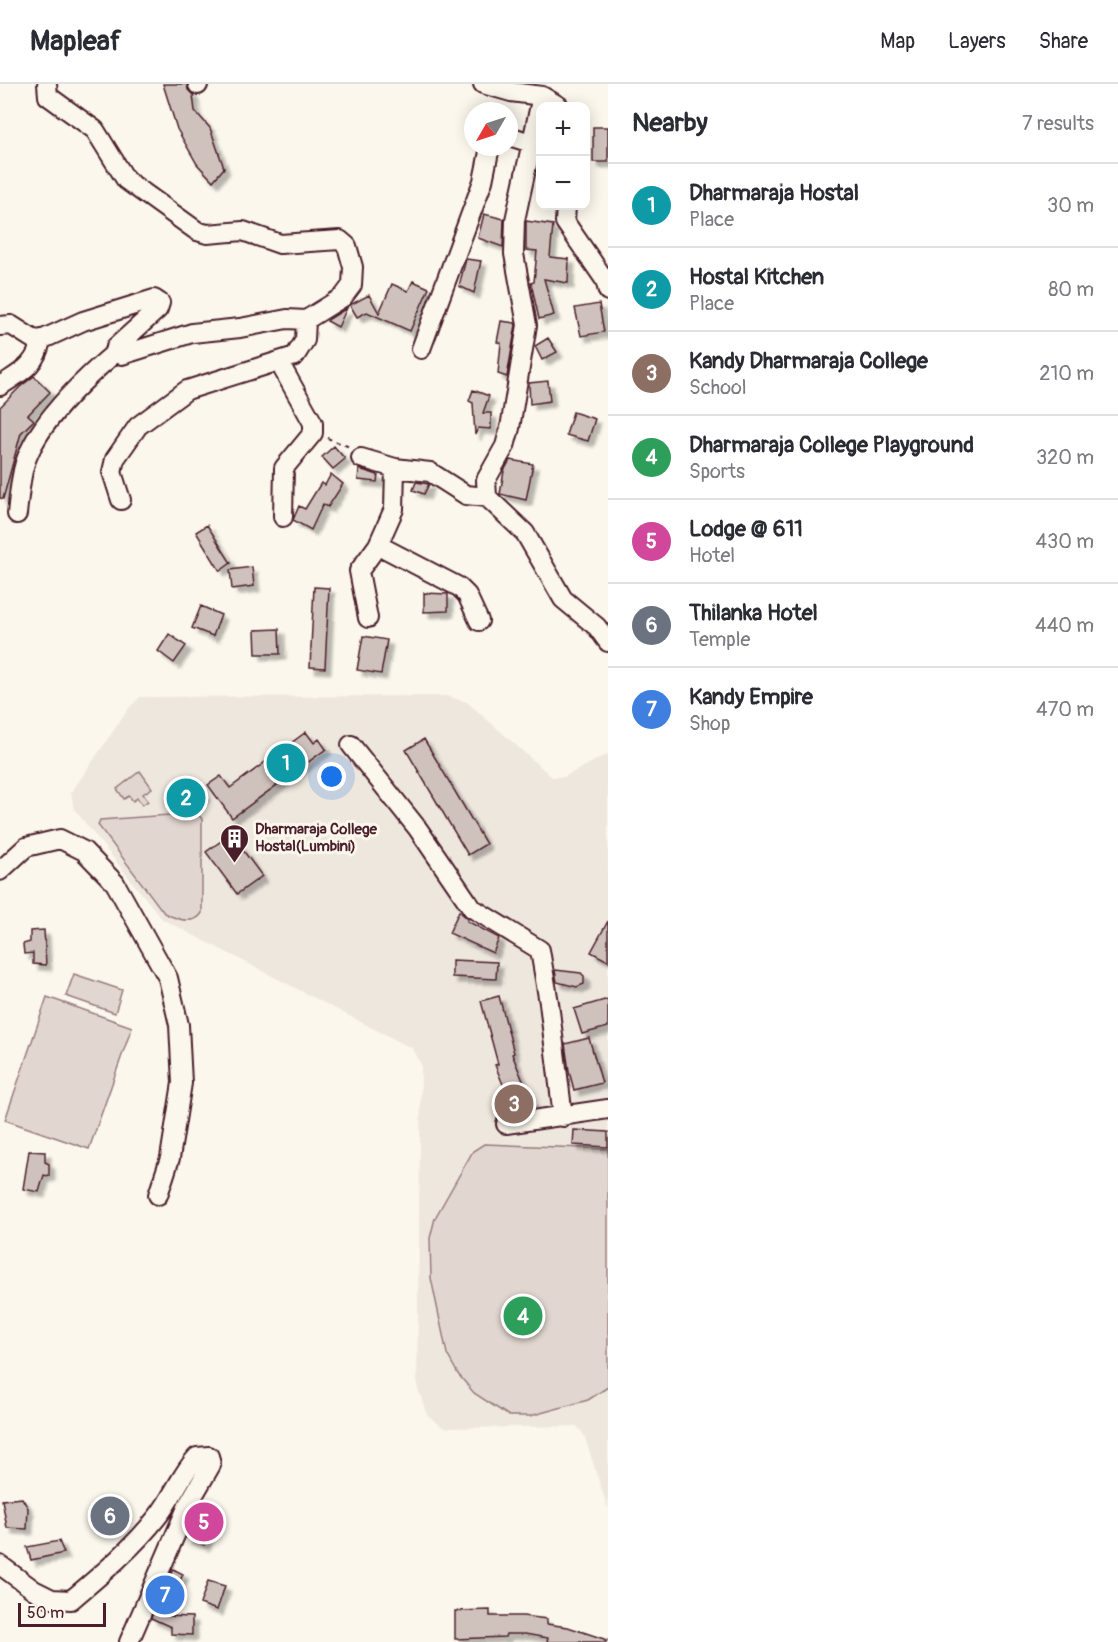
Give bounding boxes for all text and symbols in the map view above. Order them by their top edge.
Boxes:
text: Mapleaf [30,24,121,59]
text: Map [880,28,915,55]
text: Layers [948,28,1006,55]
text: Share [1039,28,1088,55]
north arrow [464,102,518,156]
map controls [536,102,590,210]
button: + [536,102,590,156]
text: Nearby [632,107,708,139]
text: 7 results [1022,111,1094,136]
button: − [536,156,590,210]
text: Dharmaraja Hostal [689,179,859,207]
text: 1 [648,193,655,218]
text: 30 m [1047,193,1094,218]
text: Place [689,207,734,232]
text: Hostal Kitchen [689,263,824,291]
text: 2 [646,277,657,302]
text: 80 m [1048,277,1094,302]
text: Place [689,291,734,316]
text: Kandy Dharmaraja College [689,347,928,375]
text: 3 [646,361,657,386]
text: 210 m [1039,361,1094,386]
text: School [689,375,746,400]
text: Dharmaraja College Playground [689,431,974,459]
text: 4 [646,445,657,470]
text: 320 m [1036,445,1094,470]
text: Sports [689,459,745,484]
text: Lodge @ 611 [689,515,803,543]
text: 5 [646,529,657,554]
text: 430 m [1035,529,1094,554]
text: Hotel [689,543,735,568]
text: Thilanka Hotel [689,599,818,627]
text: 6 [646,613,657,638]
text: 440 m [1035,613,1094,638]
text: Temple [689,627,750,652]
text: Kandy Empire [689,683,813,711]
text: 7 [646,697,657,722]
text: 470 m [1036,697,1094,722]
text: Shop [689,711,730,736]
pin: 1 [266,740,306,786]
your location [317,762,346,791]
pin: 2 [166,776,206,820]
place label: Dharmaraja College Hostal(Lumbini) [255,820,377,856]
building icon: Dharmaraja College Hostal(Lumbini) [218,822,250,864]
pin: 3 [494,1082,534,1126]
pin: 4 [504,1294,542,1338]
pin: 6 [90,1494,130,1538]
pin: 5 [184,1500,224,1544]
pin: 7 [146,1572,184,1618]
scale bar [18,1600,106,1628]
text: 50 m [27,1603,64,1623]

